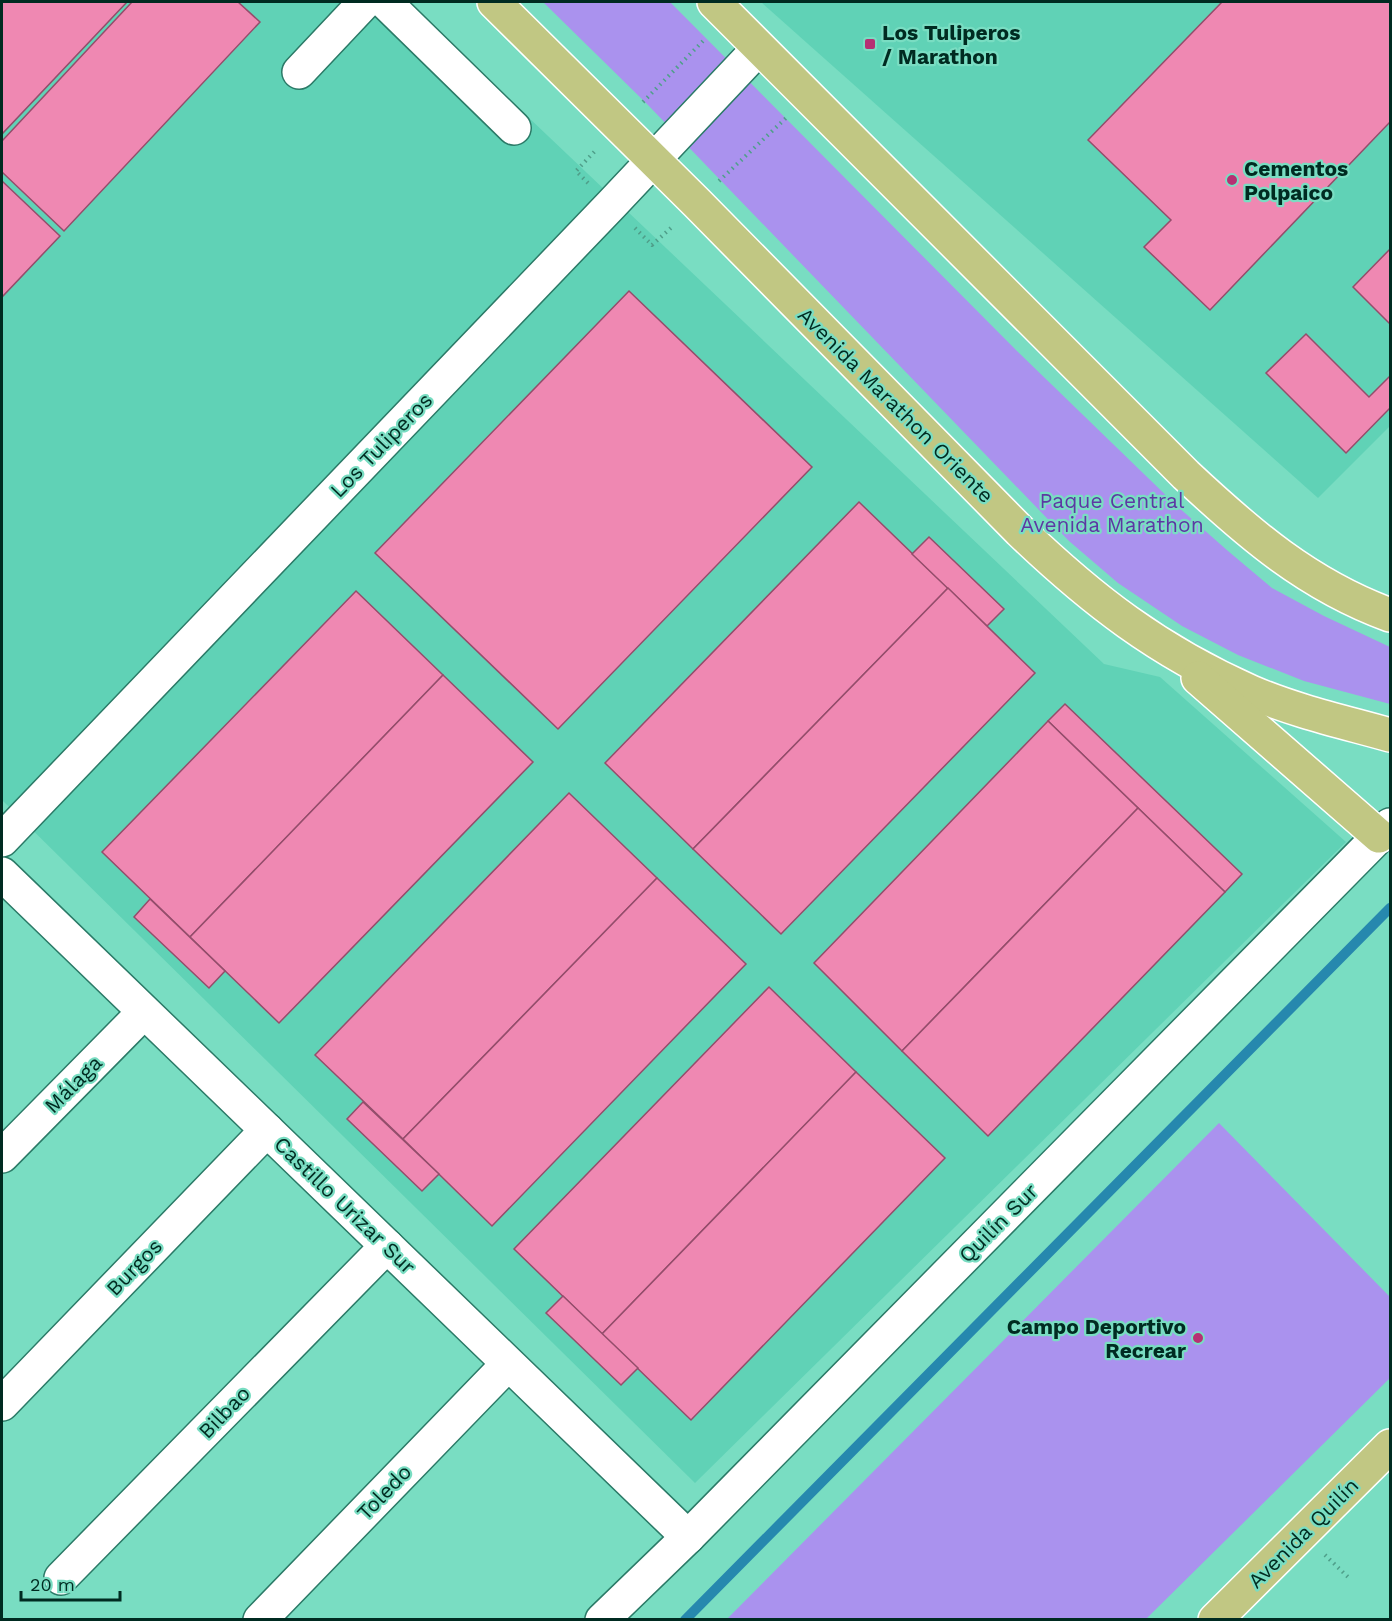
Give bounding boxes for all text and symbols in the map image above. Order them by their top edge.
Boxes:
place label: Los Tuliperos / Marathon [882,20,1020,69]
marker: Los Tuliperos / Marathon [863,37,877,51]
place label: Cementos Polpaico [1244,156,1348,205]
marker: Cementos Polpaico [1225,173,1239,187]
street label: Avenida Marathon Oriente [793,302,999,508]
street label: Los Tuliperos [325,387,437,503]
park label: Paque Central Avenida Marathon [1020,488,1204,537]
street label: Málaga [39,1050,107,1118]
street label: Castillo Urizar Sur [269,1131,421,1279]
street label: Quilín Sur [953,1178,1043,1268]
street label: Burgos [101,1233,167,1301]
place label: Campo Deportivo Recrear [1007,1314,1186,1363]
marker: Campo Deportivo Recrear [1191,1331,1205,1345]
street label: Bilbao [193,1381,255,1443]
street label: Toledo [352,1459,416,1525]
street label: Avenida Quilín [1243,1473,1363,1593]
scale bar [21,1564,120,1602]
text: 20 m [30,1574,75,1595]

